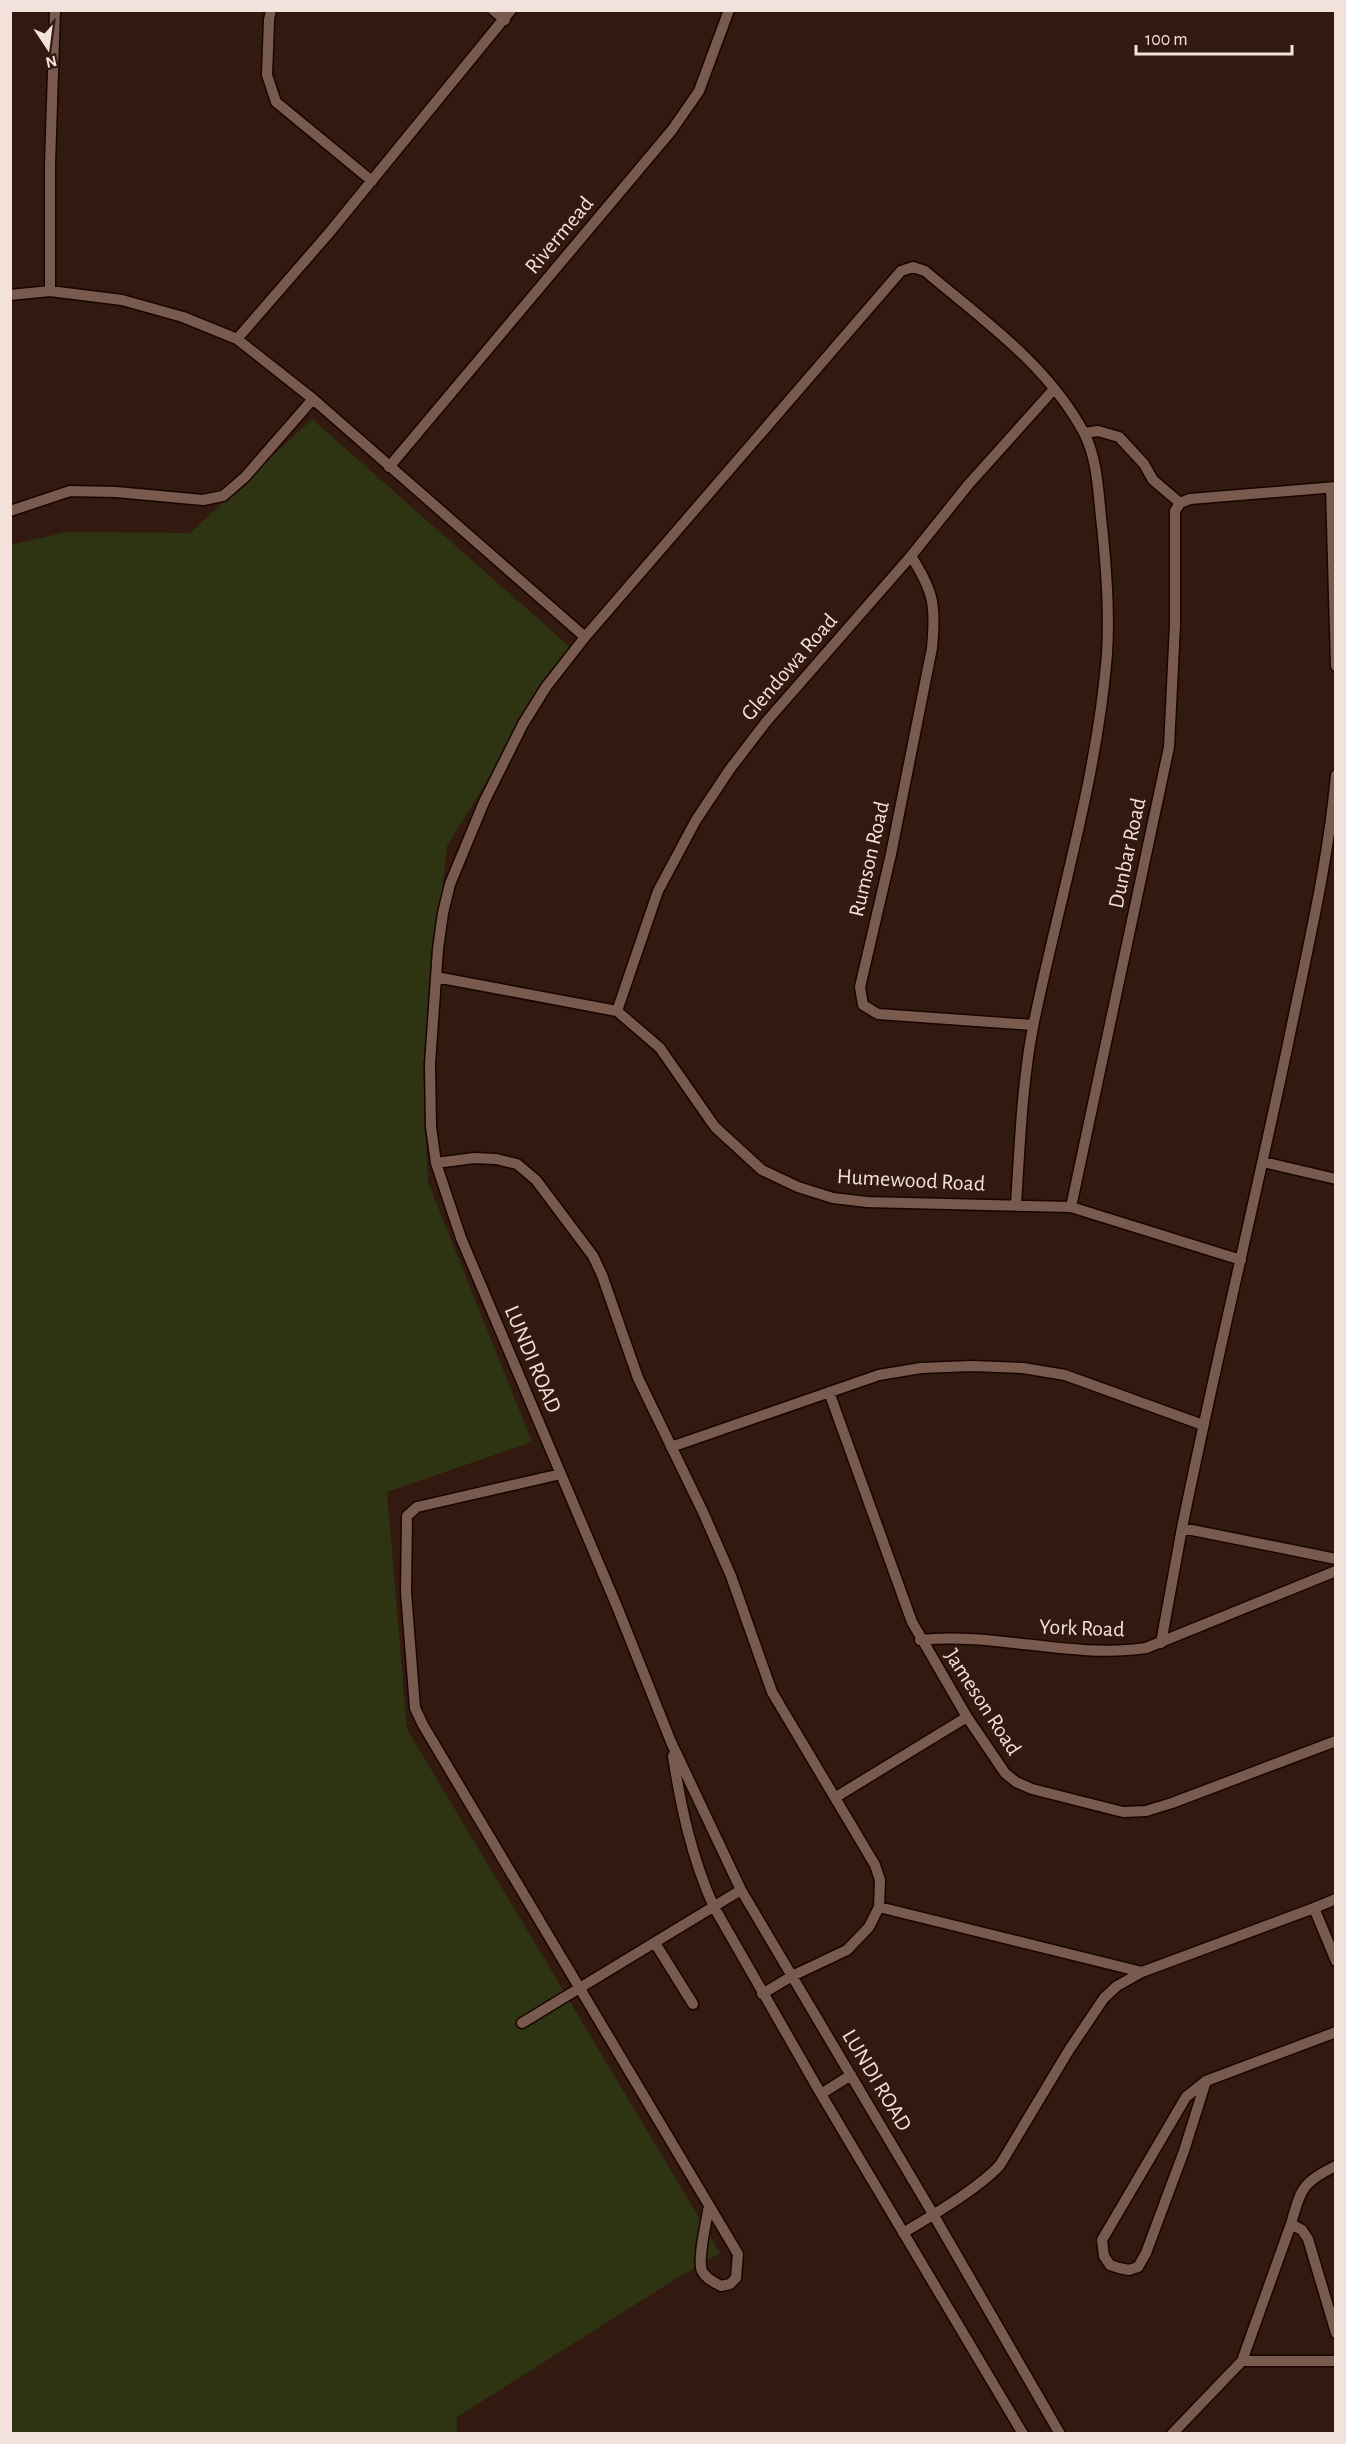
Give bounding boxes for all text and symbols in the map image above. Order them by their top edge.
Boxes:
north arrow [18,18,78,78]
scale bar [1136,18,1292,56]
text: 100 m [1145,31,1188,49]
text: N [44,53,58,71]
street label: Rivermead [521,192,597,278]
street label: Glendowa Road [737,609,841,725]
street label: Dunbar Road [1105,796,1149,910]
street label: Rumson Road [845,799,893,919]
street label: Humewood Road [836,1165,986,1195]
street label: LUNDI ROAD [501,1302,565,1416]
street label: York Road [1039,1616,1125,1640]
street label: Jameson Road [941,1645,1025,1759]
street label: LUNDI ROAD [838,2025,916,2135]

